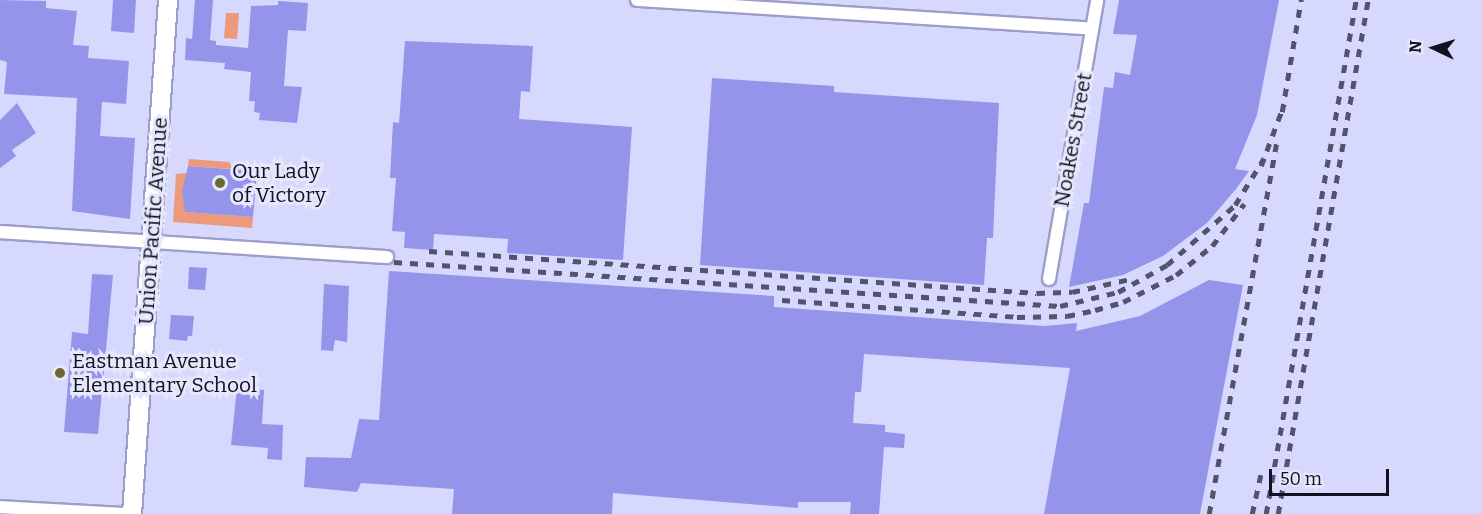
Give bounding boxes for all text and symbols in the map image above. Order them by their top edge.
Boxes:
north arrow [1404,18,1464,78]
text: N [1406,40,1425,54]
street label: Noakes Street [1049,71,1097,209]
street label: Union Pacific Avenue [133,117,173,325]
place label: Our Lady of Victory [232,158,326,208]
marker: Our Lady of Victory [213,176,227,190]
place label: Eastman Avenue Elementary School [72,348,257,398]
marker: Eastman Avenue Elementary School [53,366,67,380]
scale bar [1272,457,1392,495]
text: 50 m [1280,468,1322,490]

